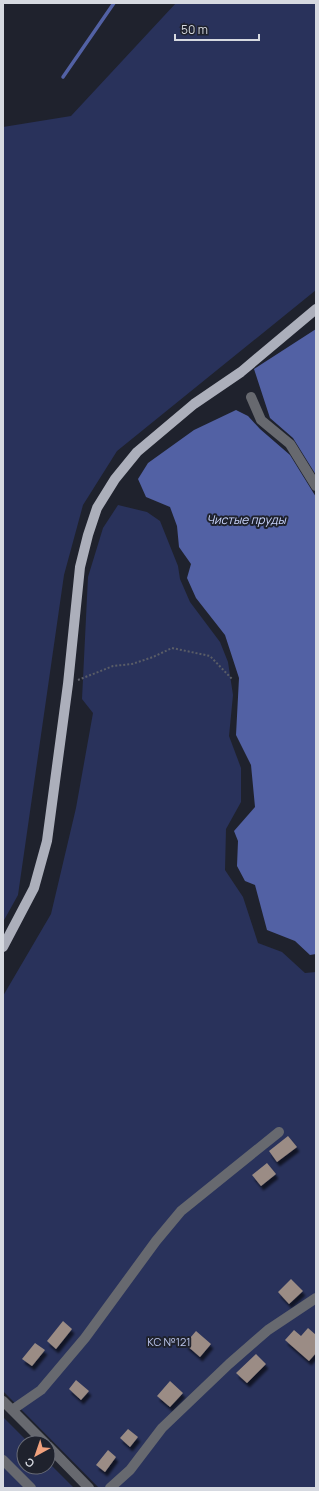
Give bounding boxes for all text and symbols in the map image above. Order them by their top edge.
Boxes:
scale bar [175,16,259,42]
text: 50 m [181,21,208,38]
water label: Чистые пруды [206,511,287,528]
park label: КС №121 [147,1334,191,1349]
north arrow [16,1435,56,1475]
text: С [21,1455,37,1471]

